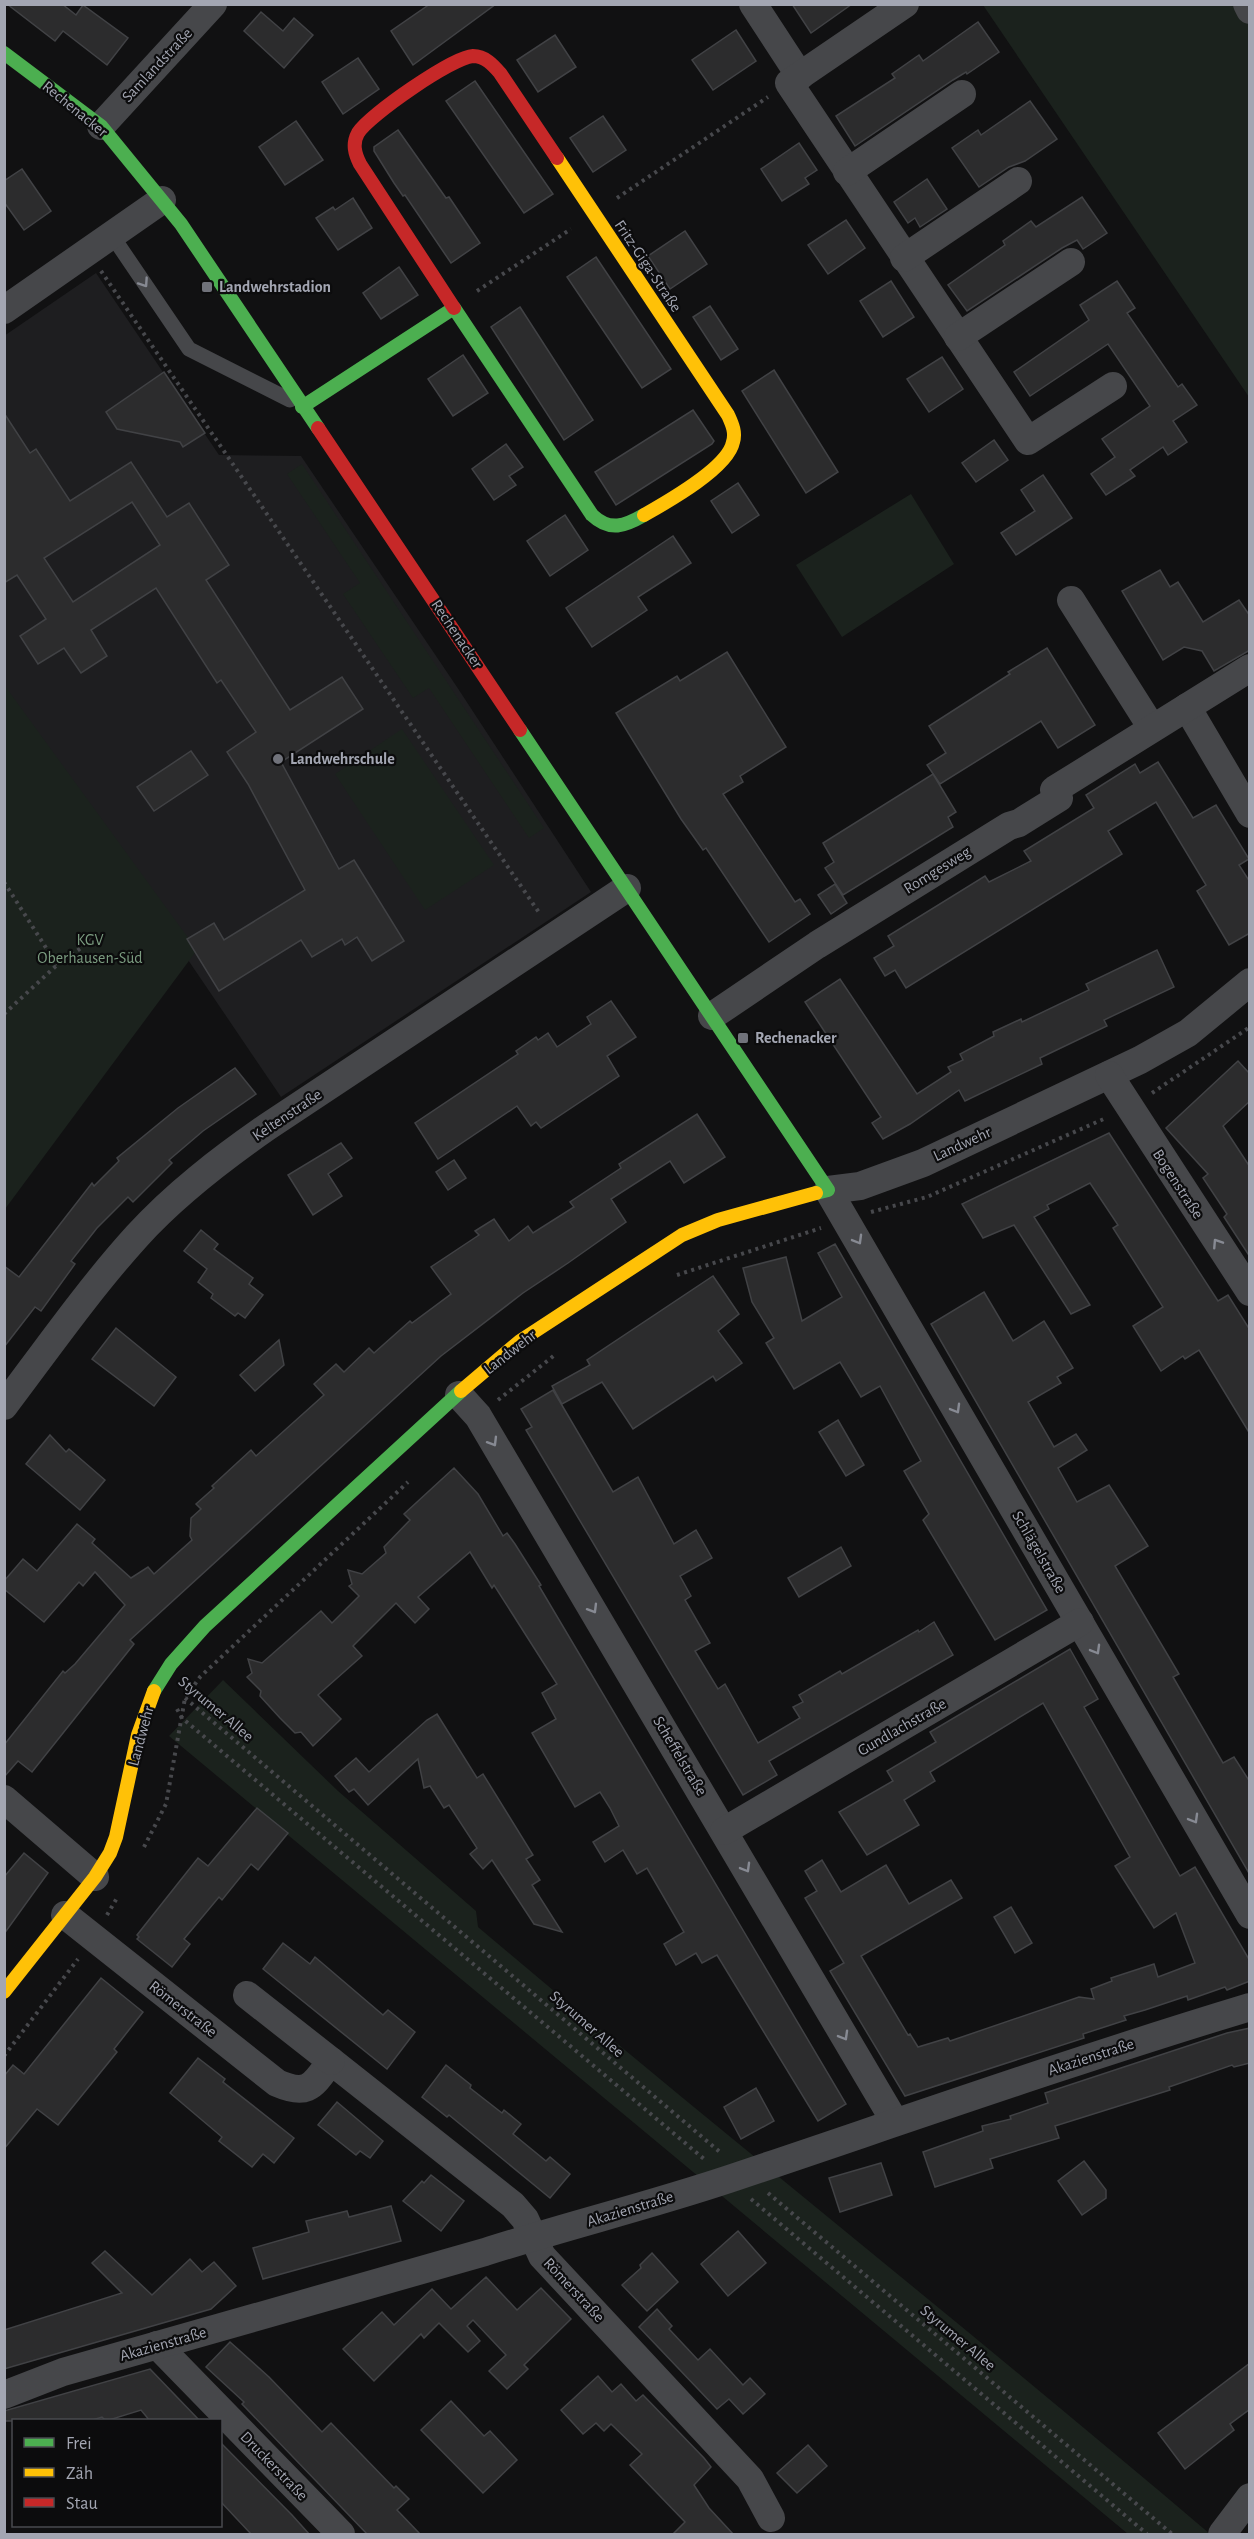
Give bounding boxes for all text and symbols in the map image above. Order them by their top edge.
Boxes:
street label: Samlandstraße [119,25,195,105]
street label: Rechenacker [39,78,111,141]
street label: Fritz-Giga-Straße [612,217,684,315]
one-way arrow [137,276,148,287]
place label: Landwehrstadion [219,279,331,295]
marker: Landwehrstadion [200,280,214,294]
street label: Rechenacker [428,597,486,672]
place label: Landwehrschule [290,751,395,767]
marker: Landwehrschule [271,752,285,766]
street label: Romgesweg [901,843,973,897]
park label: KGV Oberhausen-Süd [37,932,143,966]
place label: Rechenacker [755,1030,837,1046]
marker: Rechenacker [736,1031,750,1045]
street label: Keltenstraße [249,1086,325,1144]
street label: Landwehr [931,1123,994,1164]
street label: Bogenstraße [1150,1146,1206,1222]
one-way arrow [851,1234,862,1245]
one-way arrow [1213,1239,1225,1249]
street label: Landwehr [481,1326,540,1377]
one-way arrow [949,1403,960,1413]
one-way arrow [486,1436,497,1446]
street label: Schlägelstraße [1009,1508,1069,1596]
one-way arrow [585,1603,597,1613]
one-way arrow [1089,1644,1100,1654]
street label: Styrumer Allee [175,1673,257,1746]
street label: Gundlachstraße [855,1695,949,1759]
street label: Landwehr [125,1703,157,1768]
street label: Scheffelstraße [650,1714,710,1798]
one-way arrow [1187,1813,1198,1823]
one-way arrow [738,1861,750,1872]
street label: Römerstraße [146,1978,220,2040]
street label: Styrumer Allee [546,1988,627,2061]
one-way arrow [837,2030,848,2040]
street label: Akazienstraße [1046,2036,1136,2078]
street label: Akazienstraße [585,2188,675,2230]
street label: Römerstraße [541,2255,607,2325]
street label: Styrumer Allee [917,2302,999,2375]
street label: Akazienstraße [118,2324,208,2364]
legend [12,2419,222,2527]
street label: Druckerstraße [237,2428,311,2504]
text: Frei [66,2435,92,2453]
text: Zäh [66,2465,93,2483]
text: Stau [66,2495,98,2513]

